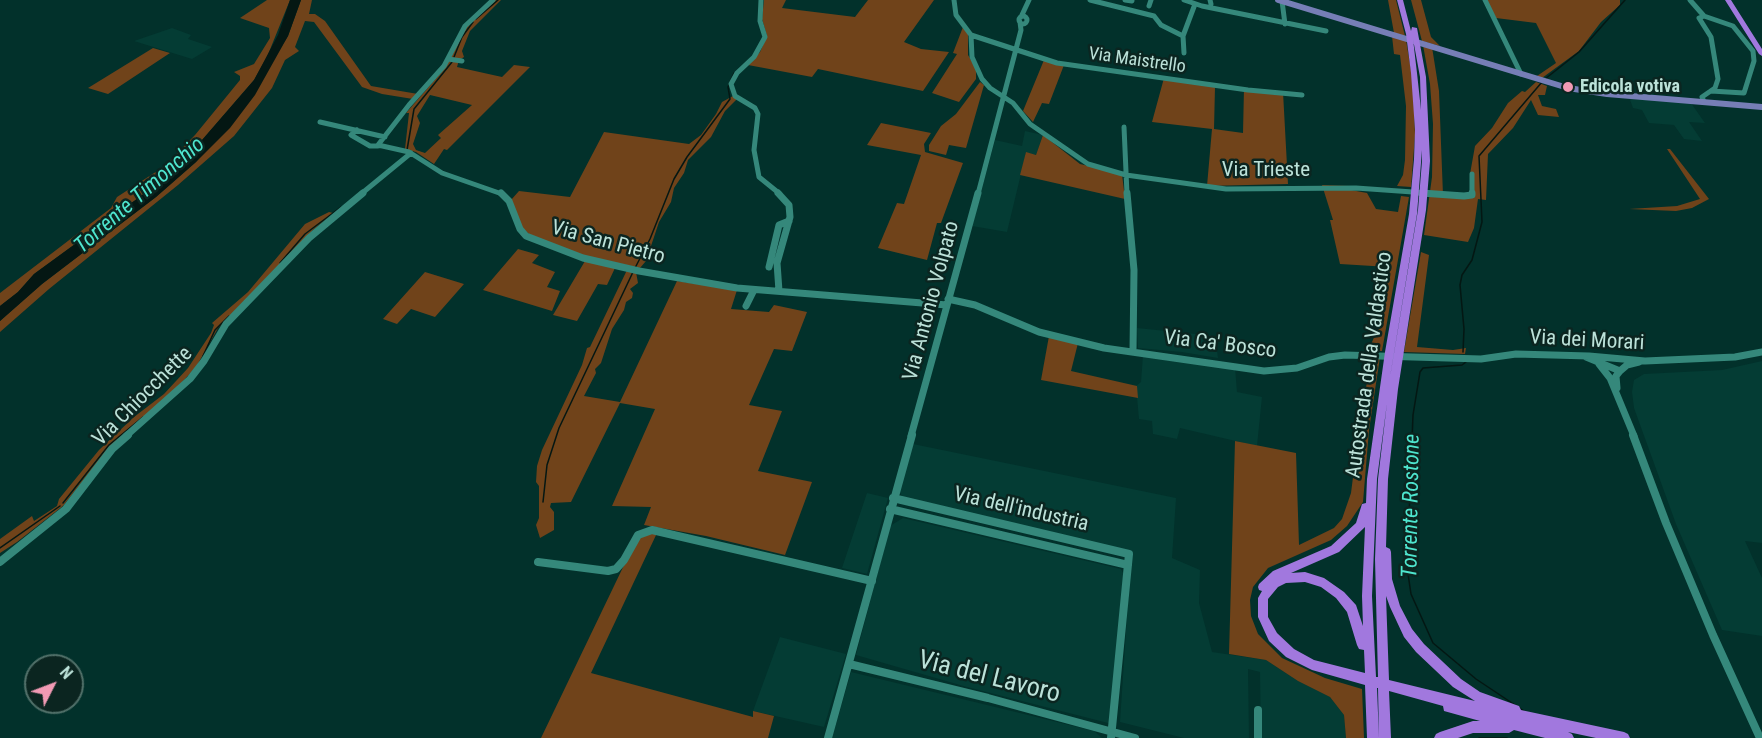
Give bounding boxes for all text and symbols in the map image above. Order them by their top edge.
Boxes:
street label: Via Maistrello [1087,43,1187,79]
place label: Edicola votiva [1580,76,1680,98]
marker: Edicola votiva [1561,80,1575,94]
water label: Torrente Timonchio [69,132,211,260]
street label: Via Trieste [1222,158,1310,184]
street label: Via San Pietro [548,216,668,270]
street label: Via Antonio Volpato [899,218,965,384]
street label: Autostrada della Valdastico [1342,250,1398,480]
street label: Via dei Morari [1529,325,1645,357]
street label: Via Ca' Bosco [1162,326,1278,364]
street label: Via Chiocchette [88,342,198,452]
water label: Torrente Rostone [1398,434,1426,578]
street label: Via dell'industria [951,482,1091,538]
street label: Via del Lavoro [915,645,1063,711]
north arrow [24,654,84,714]
text: N [56,663,77,683]

